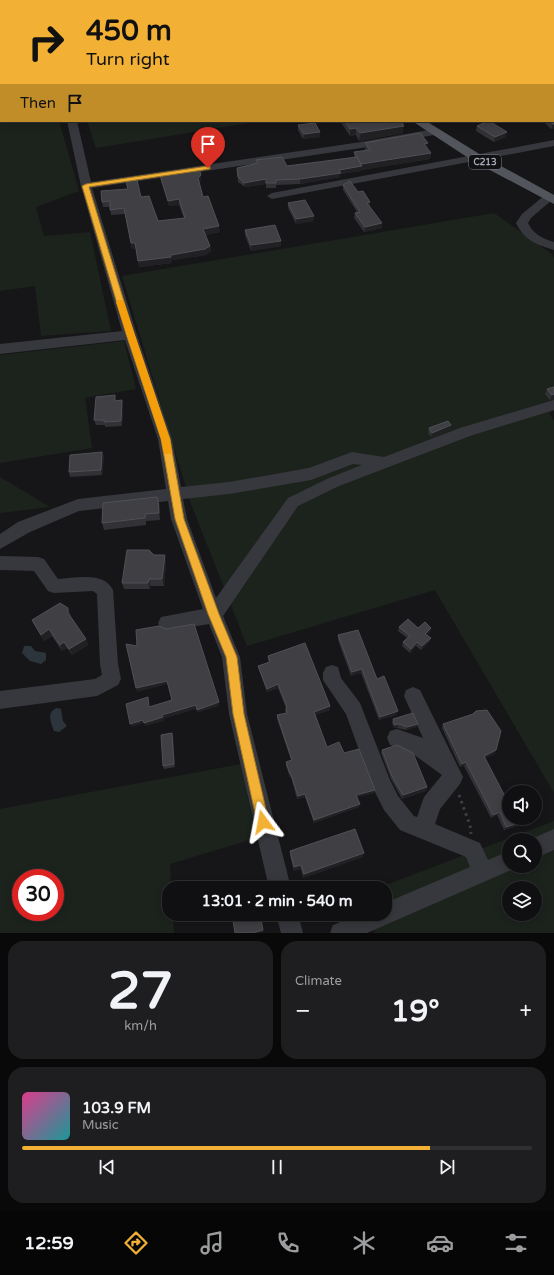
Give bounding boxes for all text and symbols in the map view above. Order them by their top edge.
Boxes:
text: 450 m [86,14,172,48]
icon: right [20,16,72,68]
text: Turn right [86,48,170,70]
icon: arrive [64,92,86,114]
text: Then [20,94,56,112]
pin [191,127,225,168]
icon: arrive [197,133,219,155]
road number: C213 [469,155,501,169]
map controls [502,785,542,921]
button: sound [502,785,542,825]
position arrow [242,801,284,843]
button: search [502,833,542,873]
speed limit sign: 30 [12,869,64,921]
button: layers [502,881,542,921]
text: 13:01 · 2 min · 540 m [202,892,352,910]
text: 27 [108,960,173,1023]
text: Climate [295,973,342,989]
text: 19° [391,993,440,1030]
text: − [295,998,311,1024]
text: + [520,998,532,1024]
text: km/h [124,1018,157,1034]
text: 103.9 FM [82,1099,151,1117]
text: Music [82,1117,119,1133]
icon: previous [96,1156,118,1178]
icon: pause [266,1156,288,1178]
icon: next [436,1156,458,1178]
icon: directions [122,1229,150,1257]
icon: music [198,1229,226,1257]
icon: phone [274,1229,302,1257]
icon: climate [350,1229,378,1257]
icon: car [426,1229,454,1257]
icon: filters [502,1229,530,1257]
text: 12:59 [24,1232,74,1254]

